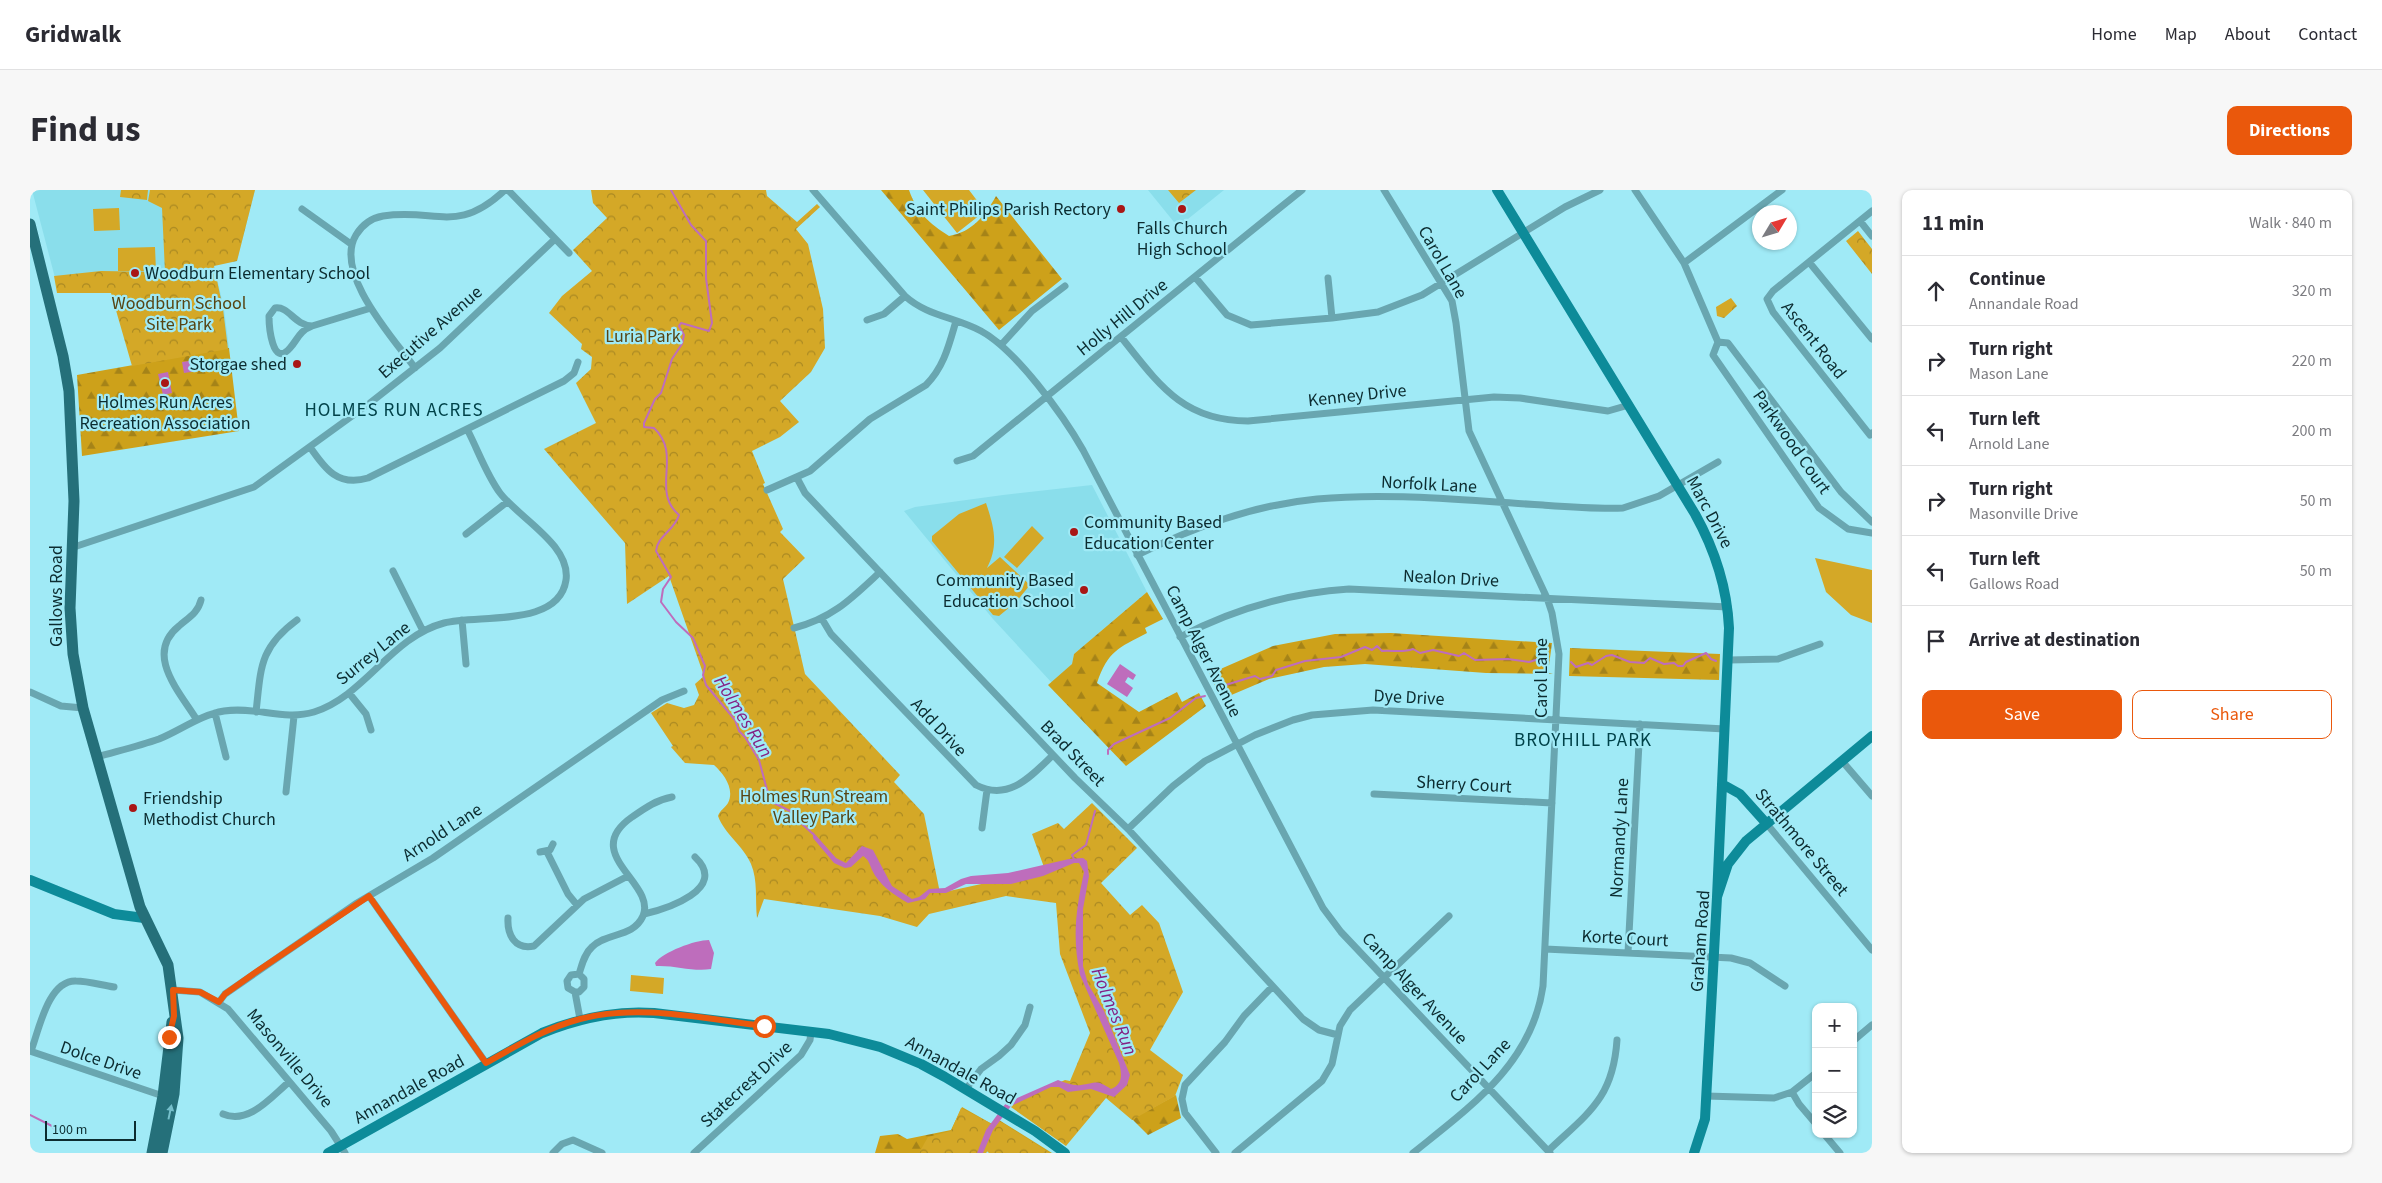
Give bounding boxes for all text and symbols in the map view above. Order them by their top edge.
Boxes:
text: Gridwalk [25,17,121,52]
text: Home [2091,22,2137,47]
text: Map [2165,22,2197,47]
text: About [2225,22,2270,47]
text: Contact [2298,22,2357,47]
text: Find us [30,105,140,155]
button: Directions [2227,106,2352,155]
place label: Saint Philips Parish Rectory [906,197,1112,222]
marker: Saint Philips Parish Rectory [1115,203,1127,215]
marker: Falls Church High School [1176,203,1188,215]
north arrow [1752,205,1797,250]
text: 11 min [1922,208,1984,238]
text: Walk · 840 m [2249,212,2332,234]
place label: Falls Church High School [1136,216,1228,262]
street label: Carol Lane [1412,221,1473,303]
place label: Woodburn Elementary School [145,261,370,286]
text: Continue [1969,266,2046,293]
marker: Woodburn Elementary School [129,267,141,279]
street label: Holly Hill Drive [1071,273,1173,362]
icon: ahead [1922,277,1950,305]
street label: Executive Avenue [373,280,488,385]
text: 320 m [2292,280,2332,302]
park label: Woodburn School Site Park [112,291,246,337]
text: Annandale Road [1969,293,2079,315]
street label: Ascent Road [1775,296,1852,385]
park label: Luria Park [605,324,681,349]
text: Turn right [1969,336,2053,363]
icon: right [1922,347,1950,375]
text: 220 m [2292,350,2332,372]
place label: Storgae shed [190,352,287,377]
marker: Storgae shed [291,358,303,370]
text: Mason Lane [1969,363,2049,385]
marker: Holmes Run Acres Recreation Association [159,377,171,389]
street label: Kenney Drive [1307,378,1408,413]
street label: Parkwood Court [1746,385,1837,499]
place label: Holmes Run Acres Recreation Association [79,390,251,436]
district label: HOLMES RUN ACRES [304,397,484,424]
text: Turn left [1969,406,2040,433]
icon: left [1922,417,1950,445]
text: 200 m [2292,420,2332,442]
text: Arnold Lane [1969,433,2049,455]
street label: Norfolk Lane [1380,469,1478,500]
street label: Marc Drive [1680,471,1739,553]
text: Turn right [1969,476,2053,503]
icon: right [1922,487,1950,515]
text: 50 m [2300,490,2332,512]
text: Masonville Drive [1969,503,2078,525]
place label: Community Based Education Center [1084,510,1222,556]
marker: Community Based Education Center [1068,526,1080,538]
street label: Gallows Road [44,545,69,647]
text: Turn left [1969,546,2040,573]
icon: left [1922,557,1950,585]
text: 50 m [2300,560,2332,582]
street label: Nealon Drive [1402,563,1500,594]
place label: Community Based Education School [936,568,1074,614]
text: Gallows Road [1969,573,2059,595]
street label: Camp Alger Avenue [1159,581,1248,722]
marker: Community Based Education School [1078,584,1090,596]
street label: Surrey Lane [331,616,416,691]
icon: arrive [1922,627,1950,655]
text: Arrive at destination [1969,627,2140,654]
street label: Carol Lane [1529,638,1554,718]
water label: Holmes Run [707,670,779,763]
street label: Dye Drive [1373,683,1445,712]
button: Save [1922,690,2122,739]
button: Share [2132,690,2332,739]
street label: Add Drive [905,692,972,762]
street label: Brad Street [1034,714,1111,792]
district label: BROYHILL PARK [1514,727,1652,754]
street label: Sherry Court [1416,770,1512,799]
street label: Normandy Lane [1604,777,1635,899]
street label: Strathmore Street [1749,783,1854,902]
park label: Holmes Run Stream Valley Park [740,784,888,830]
place label: Friendship Methodist Church [143,786,276,832]
street label: Arnold Lane [398,797,487,868]
marker: Friendship Methodist Church [127,802,139,814]
street label: Graham Road [1684,889,1717,993]
street label: Korte Court [1581,924,1669,953]
street label: Camp Alger Avenue [1356,927,1473,1050]
water label: Holmes Run [1084,964,1143,1060]
street label: Masonville Drive [241,1003,339,1113]
map controls [1812,1003,1857,1138]
button: + [1812,1003,1857,1048]
route start [753,1015,776,1038]
route end [158,1026,181,1049]
street label: Annandale Road [901,1030,1021,1111]
street label: Carol Lane [1444,1033,1517,1108]
street label: Dolce Drive [57,1035,145,1086]
street label: Statecrest Drive [695,1035,798,1134]
button: − [1812,1048,1857,1093]
street label: Annandale Road [349,1049,469,1130]
button: layers [1812,1093,1857,1138]
one-way arrow [166,1104,174,1120]
scale bar [45,1118,136,1141]
text: 100 m [52,1120,87,1140]

